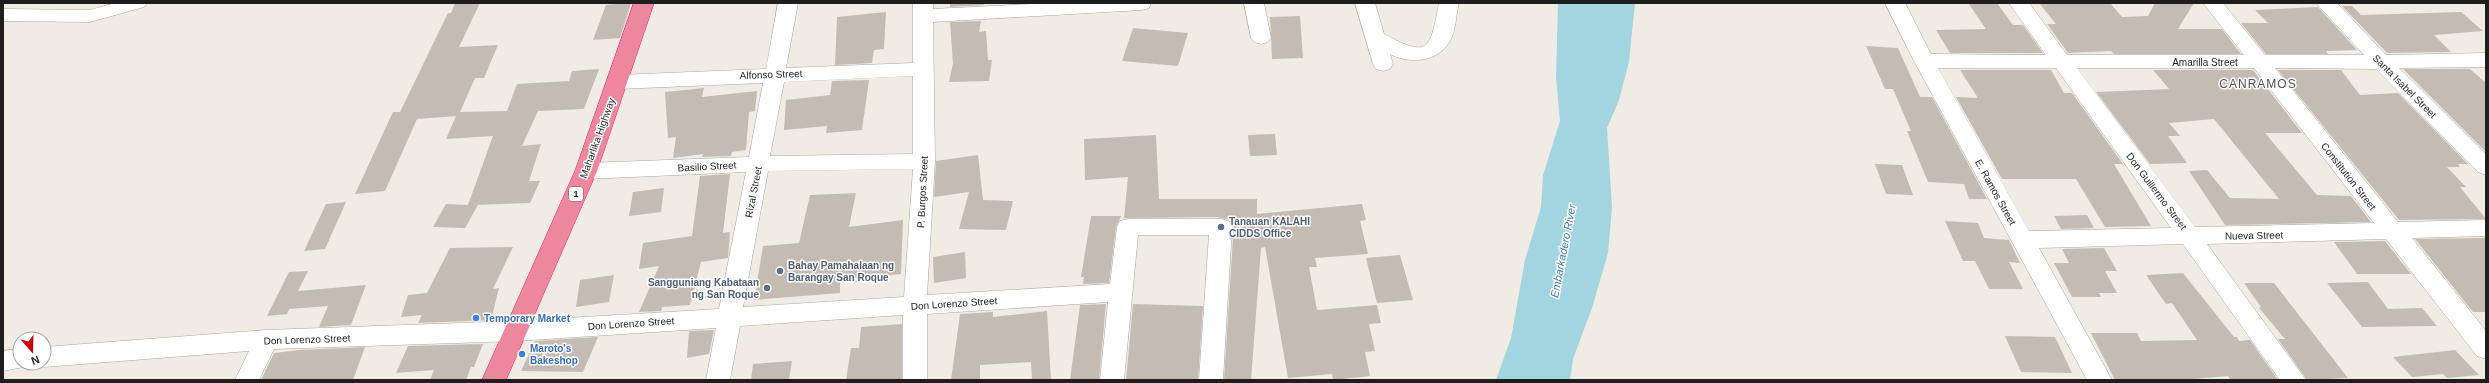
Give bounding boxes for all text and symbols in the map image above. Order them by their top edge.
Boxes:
street label: Santa Isabel Street [2371,52,2439,120]
street label: Amarilla Street [2172,57,2238,68]
street label: Alfonso Street [739,68,803,81]
district label: CANRAMOS [2219,77,2297,91]
street label: Maharlika Highway [578,97,617,180]
street label: Constitution Street [2319,141,2378,212]
street label: Don Guillermo Street [2124,151,2189,232]
street label: P. Burgos Street [915,156,930,228]
street label: E. Ramos Street [1973,157,2018,227]
street label: Basilio Street [677,159,737,174]
street label: Rizal Street [743,165,764,219]
road number: 1 [569,187,583,201]
water label: Embarkadero River [1548,202,1578,299]
place label: Tanauan KALAHI CIDDS Office [1229,216,1310,239]
marker: Tanauan KALAHI CIDDS Office [1216,222,1226,232]
street label: Nueva Street [2225,229,2283,242]
place label: Bahay Pamahalaan ng Barangay San Roque [788,260,894,283]
marker: Bahay Pamahalaan ng Barangay San Roque [775,266,785,276]
place label: Sangguniang Kabataan ng San Roque [648,277,759,300]
marker: Sangguniang Kabataan ng San Roque [762,283,772,293]
street label: Don Lorenzo Street [910,295,998,312]
marker: Temporary Market [471,313,481,323]
place label: Temporary Market [484,313,571,324]
street label: Don Lorenzo Street [587,315,675,332]
north arrow [12,331,52,371]
street label: Don Lorenzo Street [263,332,351,347]
place label: Maroto's Bakeshop [530,343,578,366]
marker: Maroto's Bakeshop [517,349,527,359]
text: N [30,353,41,367]

